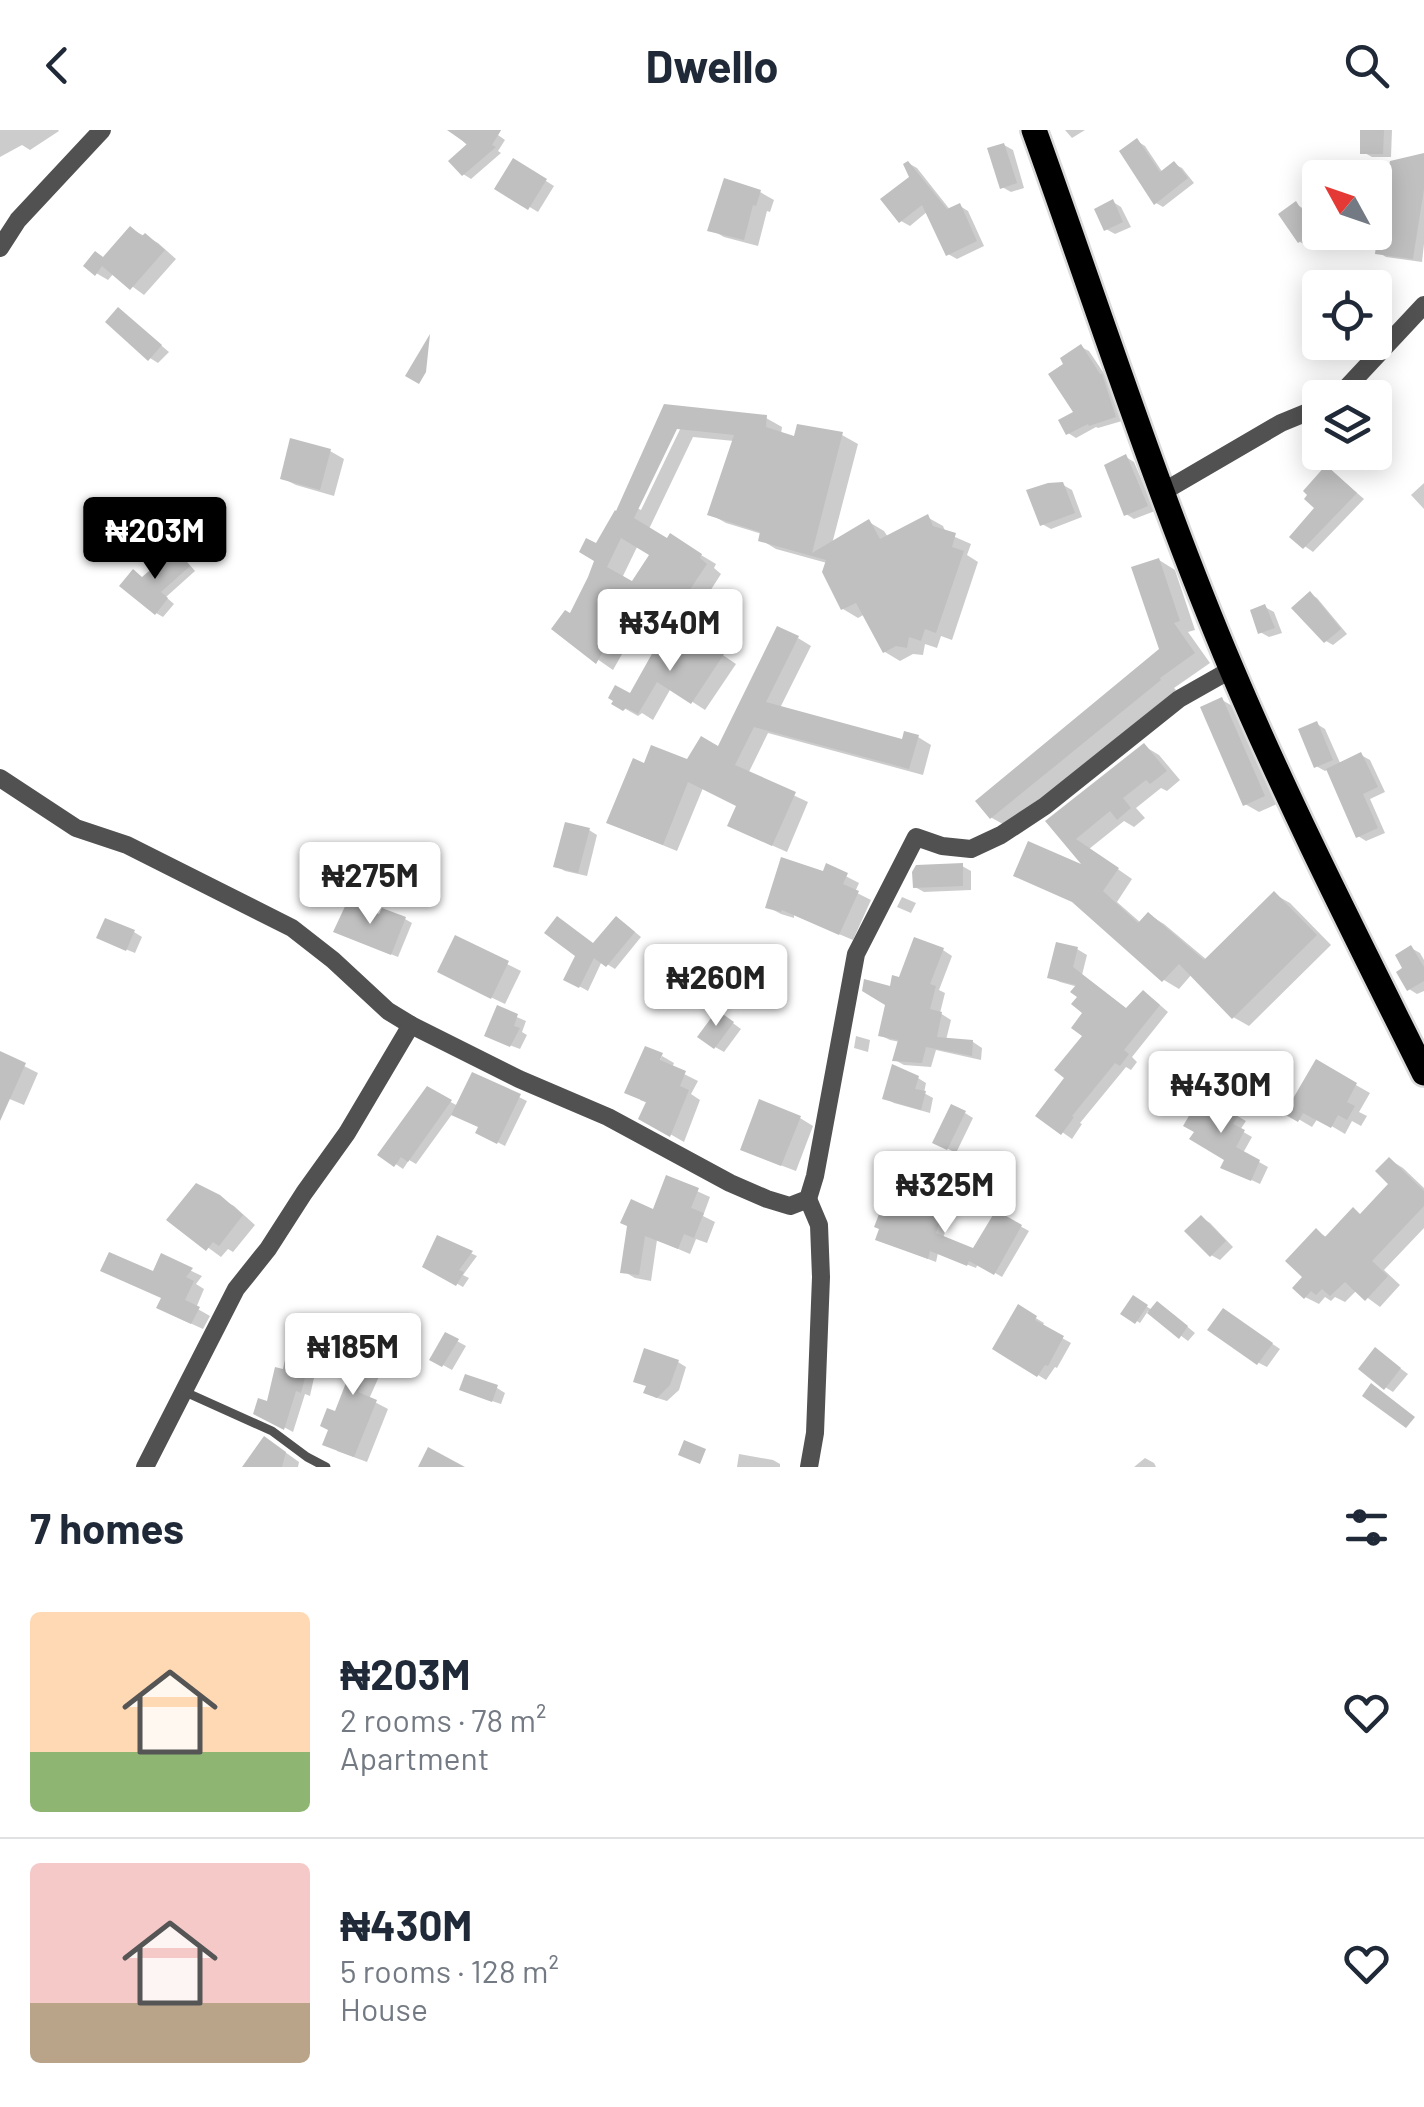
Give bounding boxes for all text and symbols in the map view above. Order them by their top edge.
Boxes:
icon: back [30,38,85,93]
text: Dwello [645,38,779,92]
icon: search [1339,38,1394,93]
north arrow [1302,160,1392,250]
map controls [1302,160,1392,470]
button: locate [1302,270,1392,360]
button: layers [1302,380,1392,470]
pin: ₦203M [85,497,225,582]
text: ₦203M [105,510,205,548]
pin: ₦340M [600,589,740,674]
text: ₦340M [620,602,720,640]
pin: ₦275M [300,842,440,927]
text: ₦275M [321,855,419,893]
pin: ₦260M [646,944,786,1029]
text: ₦260M [666,957,766,995]
pin: ₦430M [1151,1051,1291,1136]
text: ₦430M [1171,1064,1271,1102]
pin: ₦325M [875,1151,1015,1236]
text: ₦325M [896,1164,994,1202]
pin: ₦185M [283,1313,423,1398]
text: ₦185M [307,1326,399,1364]
icon: filters [1339,1500,1394,1555]
text: 7 homes [30,1502,184,1552]
text: ₦203M [340,1648,471,1698]
icon: home [110,1652,230,1772]
icon: heart [1339,1685,1394,1740]
text: 2 rooms · 78 m² [340,1700,546,1738]
text: Apartment [340,1738,489,1776]
text: ₦430M [340,1899,472,1949]
icon: home [110,1903,230,2023]
icon: heart [1339,1936,1394,1991]
text: 5 rooms · 128 m² [340,1951,559,1989]
text: House [340,1989,428,2027]

